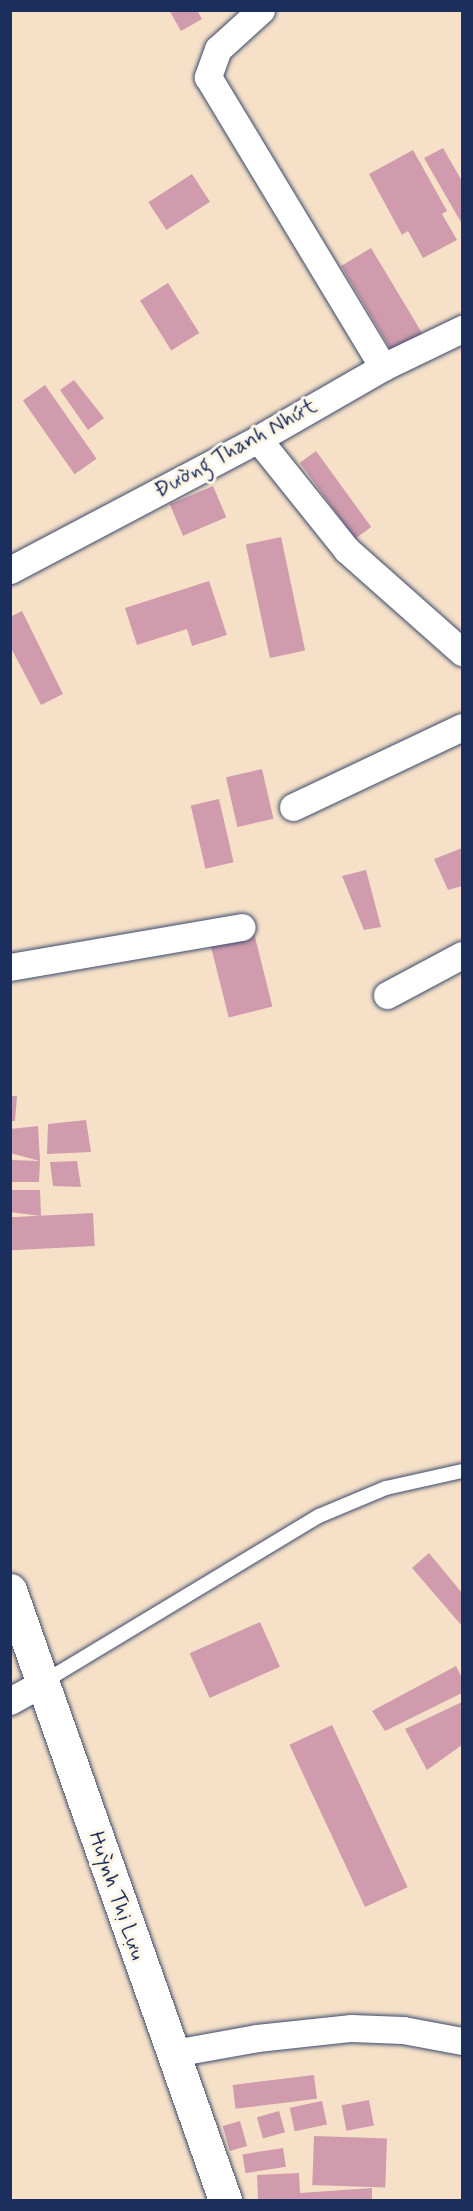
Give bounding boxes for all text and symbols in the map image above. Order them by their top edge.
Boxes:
street label: Đường Thanh Nhứt [148,392,324,506]
street label: Huỳnh Thị Lựu [82,1829,150,1963]

